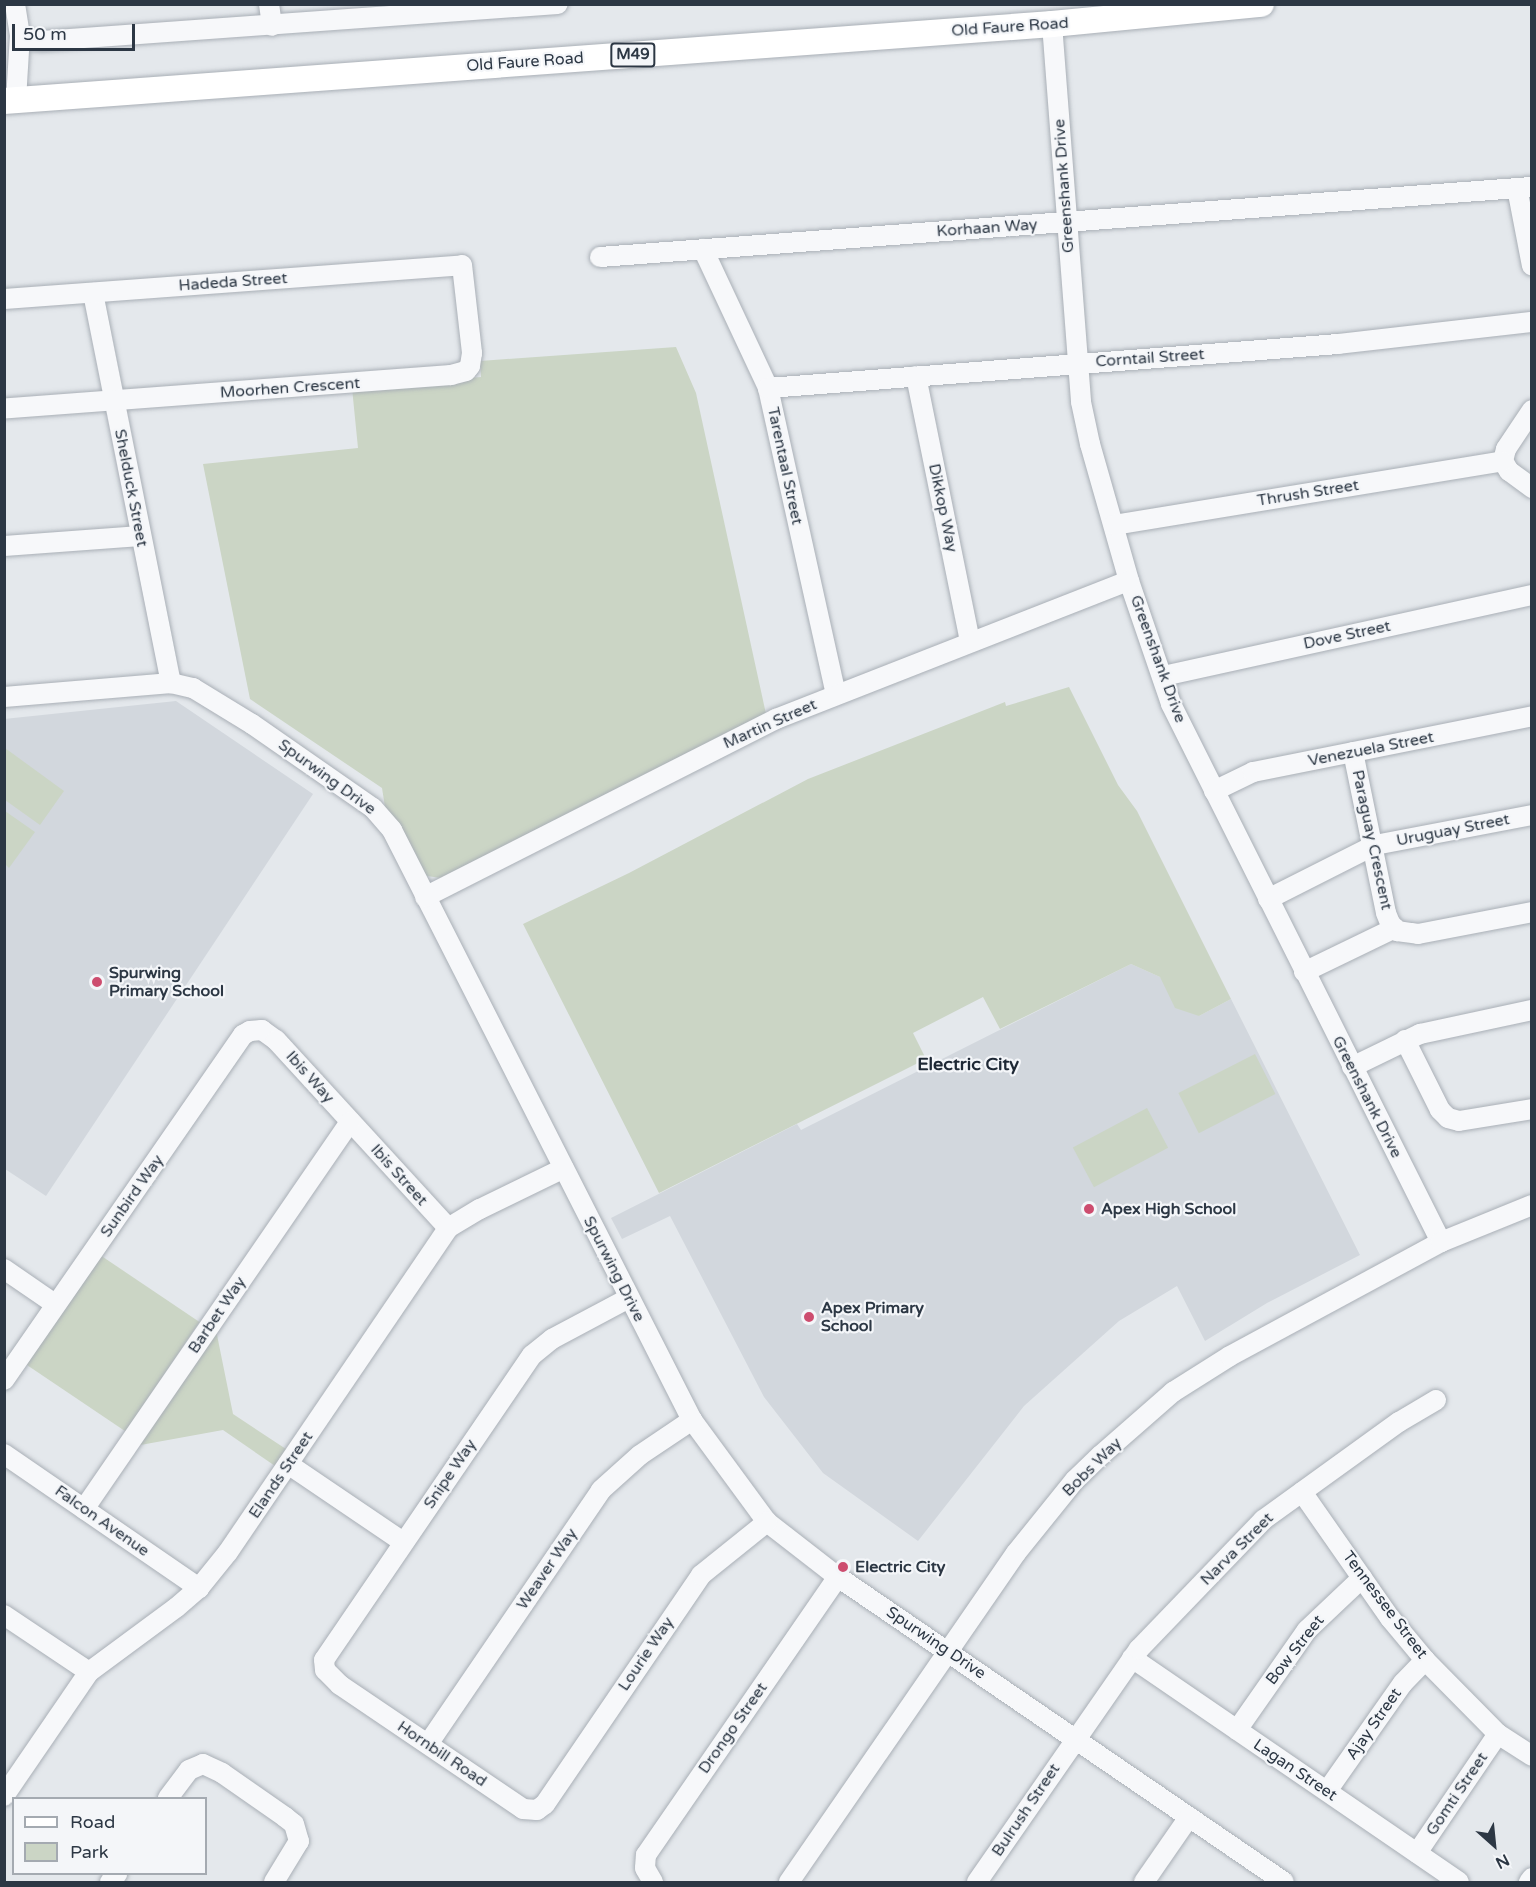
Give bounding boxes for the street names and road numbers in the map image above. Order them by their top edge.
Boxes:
street label: Old Faure Road [951,13,1069,41]
road number: M49 [609,43,657,67]
street label: Old Faure Road [466,48,584,76]
street label: Greenshank Drive [1050,118,1078,254]
street label: Korhaan Way [936,215,1038,241]
street label: Hadeda Street [178,269,288,295]
street label: Corntail Street [1095,345,1205,371]
street label: Moorhen Crescent [219,374,361,402]
street label: Tarentaal Street [763,405,807,527]
street label: Shelduck Street [110,428,152,548]
street label: Dikkop Way [924,462,962,554]
street label: Thrush Street [1256,475,1360,511]
street label: Greenshank Drive [1126,593,1190,725]
street label: Dove Street [1302,616,1392,654]
street label: Martin Street [720,695,820,753]
street label: Venezuela Street [1306,727,1436,771]
street label: Spurwing Drive [275,735,379,819]
street label: Paraguay Crescent [1348,768,1396,912]
street label: Uruguay Street [1395,810,1511,850]
street label: Greenshank Drive [1328,1033,1406,1161]
street label: Ibis Way [282,1047,338,1107]
street label: Ibis Street [366,1140,432,1210]
street label: Sunbird Way [96,1151,168,1241]
street label: Spurwing Drive [579,1213,649,1325]
street label: Barbet Way [184,1273,250,1357]
street label: Elands Street [245,1428,317,1522]
street label: Bobs Way [1058,1433,1126,1501]
street label: Snipe Way [420,1436,480,1512]
street label: Falcon Avenue [51,1481,153,1561]
street label: Narva Street [1197,1509,1277,1589]
street label: Weaver Way [513,1525,581,1613]
street label: Tennessee Street [1338,1547,1432,1663]
street label: Spurwing Drive [883,1603,989,1683]
street label: Bow Street [1262,1611,1328,1689]
street label: Lourie Way [614,1613,678,1695]
street label: Drongo Street [694,1679,772,1777]
street label: Ajay Street [1342,1684,1406,1764]
street label: Hornbill Road [394,1717,490,1791]
street label: Lagan Street [1249,1735,1341,1805]
street label: Gomti Street [1422,1749,1492,1839]
street label: Bulrush Street [988,1760,1064,1860]

